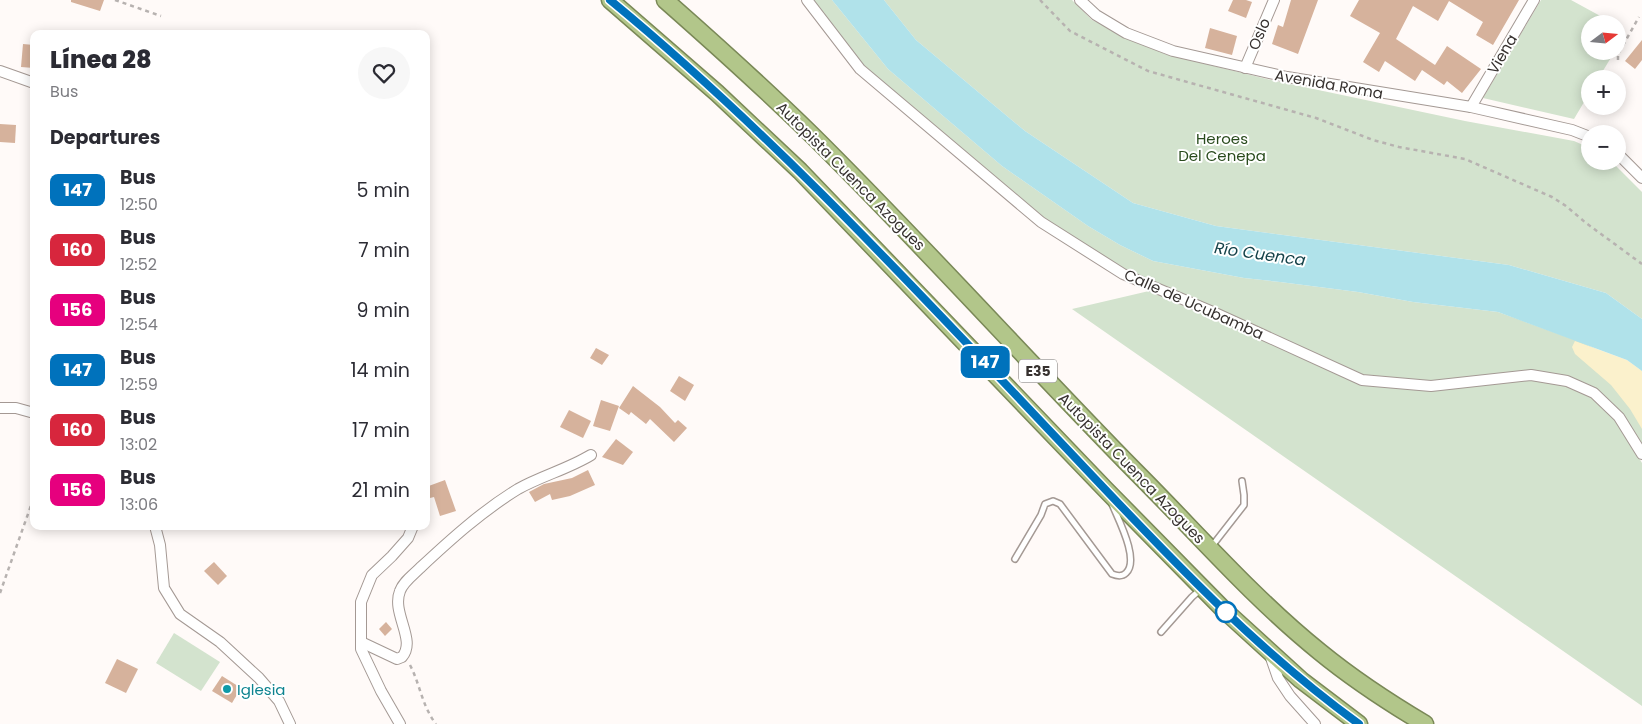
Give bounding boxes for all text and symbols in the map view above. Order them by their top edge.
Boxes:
street label: Oslo [1243,15,1275,53]
north arrow [1581,15,1626,60]
map controls [1581,15,1626,170]
street label: Viena [1482,30,1522,78]
text: Línea 28 [50,43,152,76]
button: heart [358,47,410,99]
street label: Avenida Roma [1273,64,1385,104]
button: + [1581,70,1626,115]
text: Bus [50,80,78,103]
street label: Autopista Cuenca Azogues [772,97,930,255]
text: Departures [50,124,160,151]
button: − [1581,125,1626,170]
park label: Heroes Del Cenepa [1178,128,1266,166]
text: Bus [120,164,156,191]
text: 147 [63,177,92,202]
text: 5 min [357,177,410,204]
text: 12:50 [120,193,158,216]
text: Bus [120,224,156,251]
water label: Río Cuenca [1213,236,1307,272]
text: 160 [63,237,92,262]
text: 7 min [358,237,410,264]
text: 12:52 [120,253,157,276]
street label: Calle de Ucubamba [1121,264,1267,344]
text: Bus [120,284,156,311]
text: 156 [63,297,92,322]
text: 9 min [357,297,410,324]
text: 12:54 [120,313,158,336]
text: Bus [120,344,156,371]
line badge: 147 [956,346,1014,378]
text: 147 [971,349,999,374]
text: 147 [63,357,92,382]
text: 14 min [350,357,410,384]
road number: E35 [1019,360,1057,382]
text: 12:59 [120,373,158,396]
street label: Autopista Cuenca Azogues [1054,388,1210,548]
text: Bus [120,404,156,431]
text: 160 [63,417,92,442]
text: 17 min [352,417,410,444]
text: 13:02 [120,433,157,456]
text: Bus [120,464,156,491]
text: 156 [63,477,92,502]
text: 21 min [352,477,410,504]
text: 13:06 [120,493,158,516]
unlabelled marker [1215,601,1237,623]
place label: Iglesia [237,679,285,700]
marker: Iglesia [221,683,233,695]

